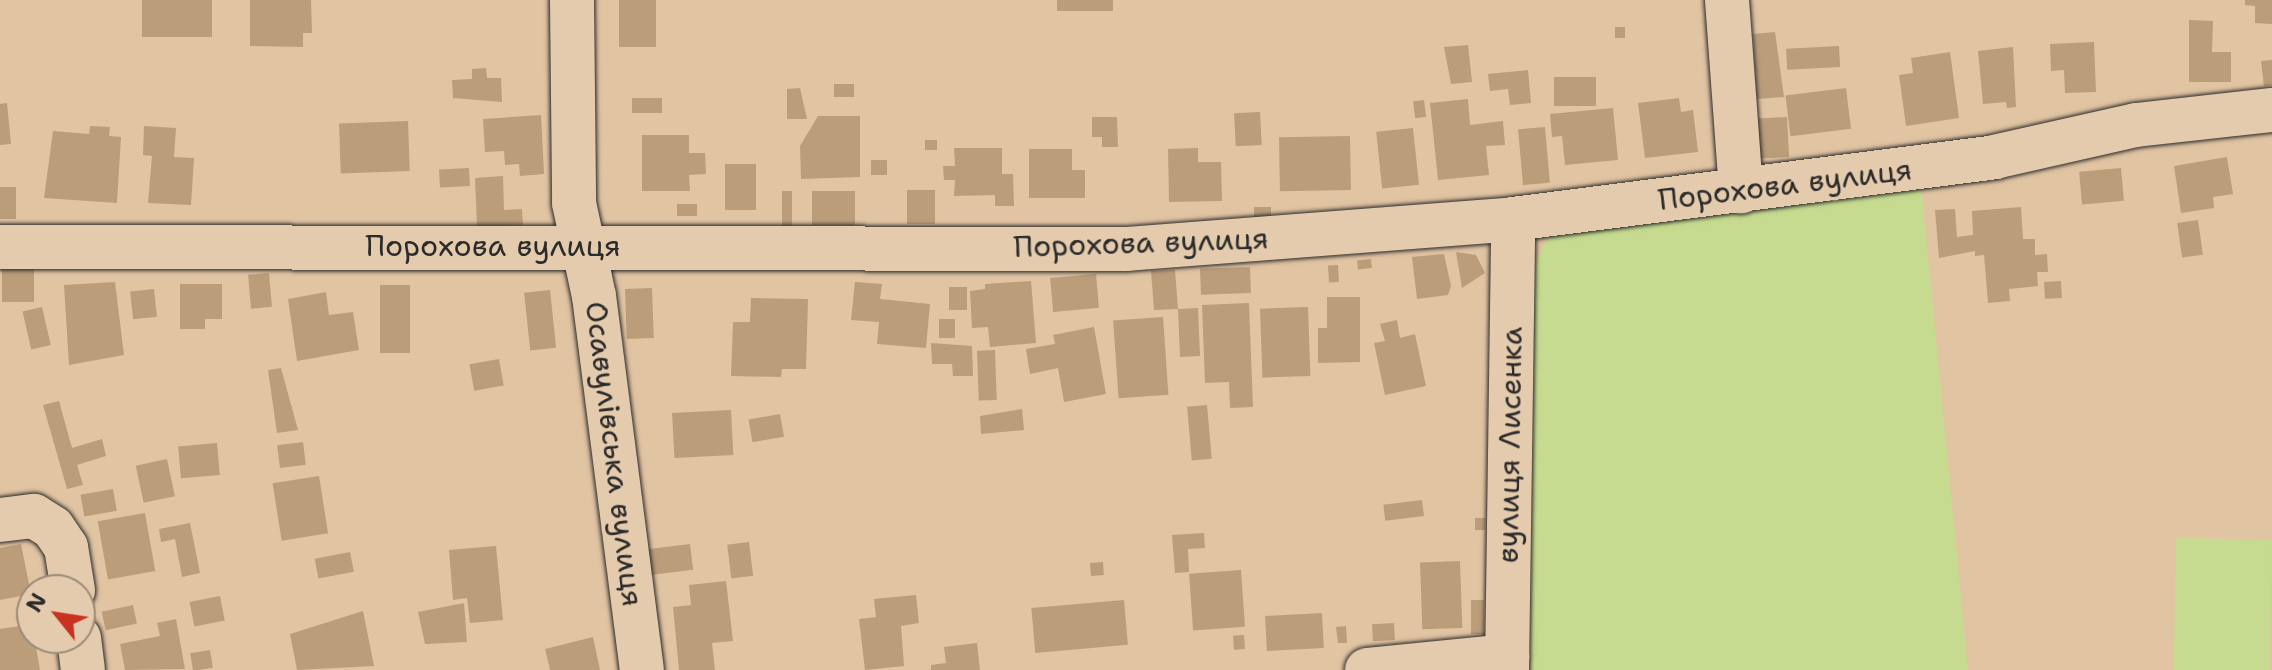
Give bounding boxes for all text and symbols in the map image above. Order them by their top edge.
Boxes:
street label: Порохова вулиця [1656,152,1914,218]
street label: Порохова вулиця [1013,221,1269,265]
street label: Порохова вулиця [365,228,621,264]
street label: Осавулівська вулиця [577,299,651,609]
street label: вулиця Лисенка [1490,326,1530,564]
north arrow [16,574,96,654]
text: N [20,588,53,618]

